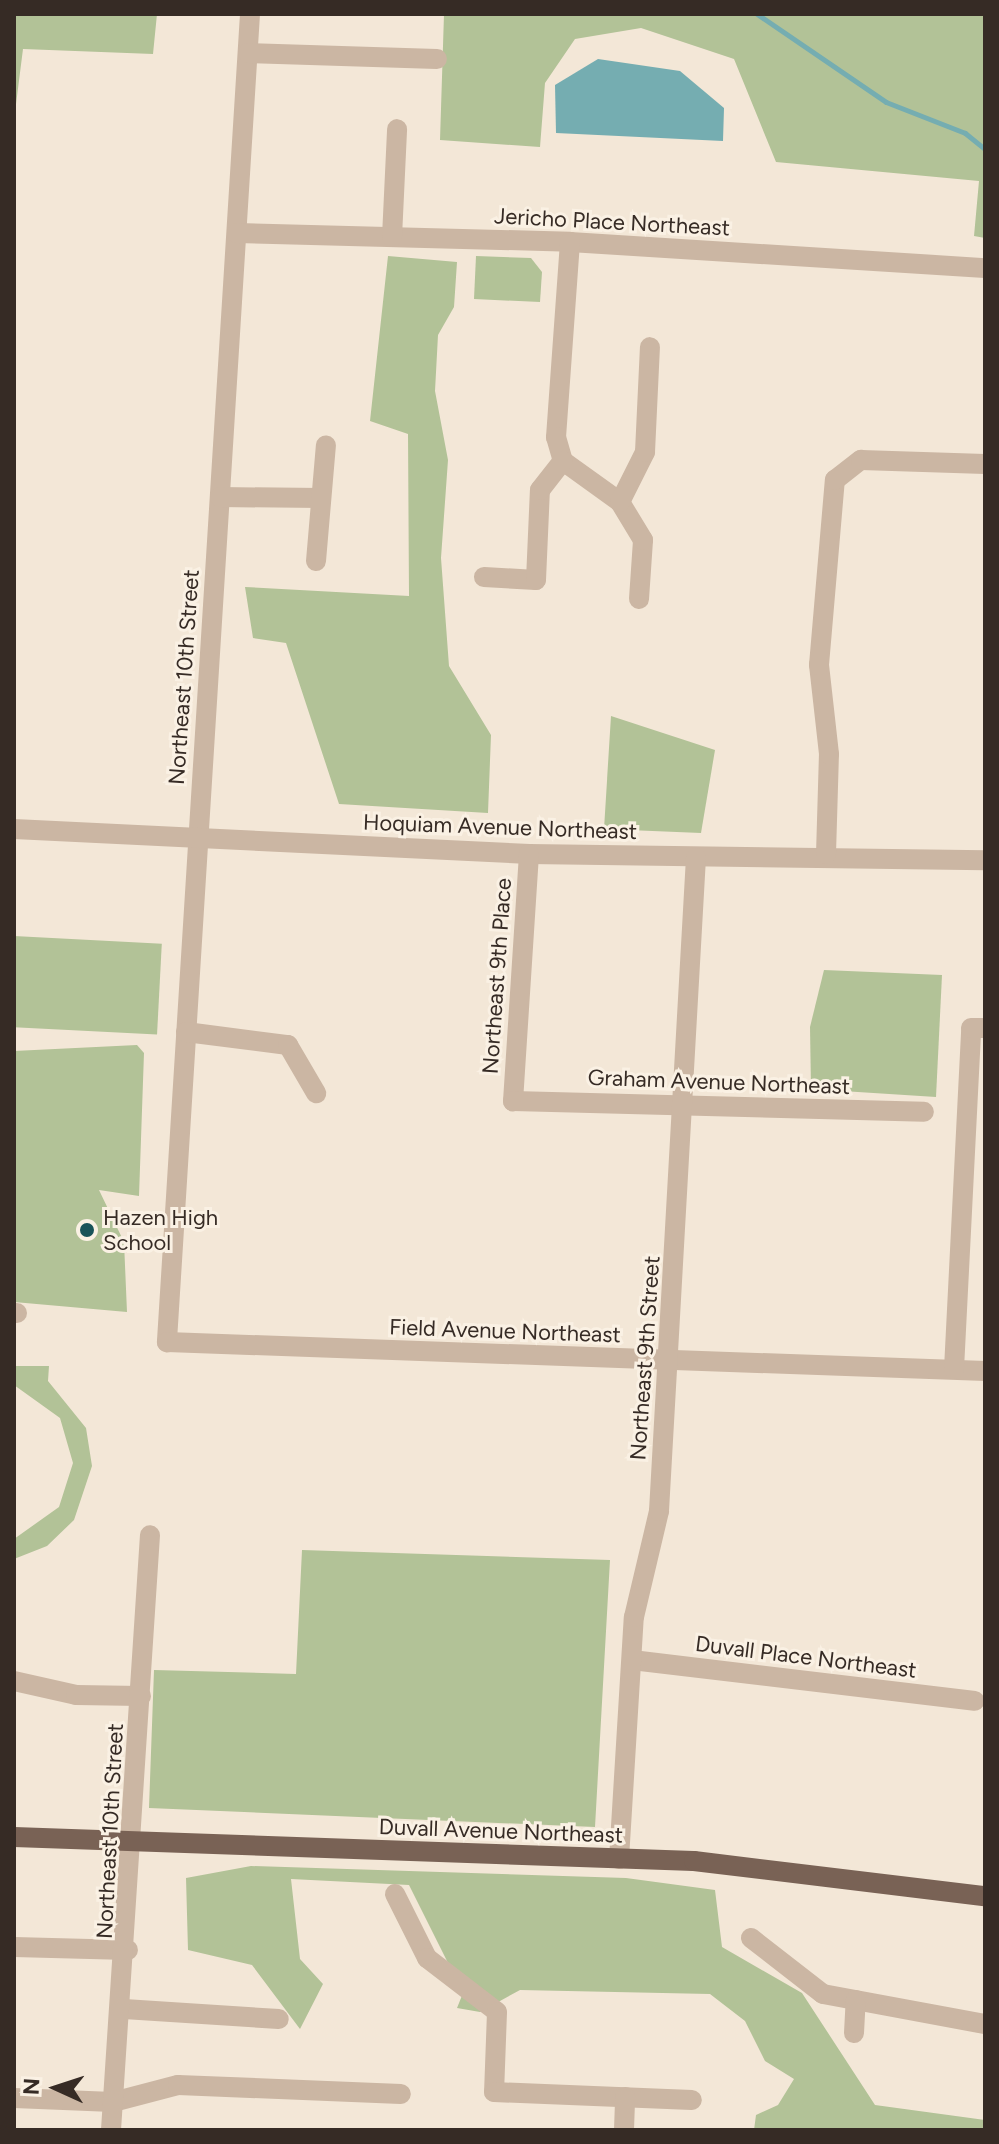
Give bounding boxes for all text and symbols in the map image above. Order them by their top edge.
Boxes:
street label: Jericho Place Northeast [493,203,731,241]
street label: Northeast 10th Street [163,568,205,786]
street label: Hoquiam Avenue Northeast [363,809,637,845]
street label: Northeast 9th Place [477,877,517,1075]
street label: Graham Avenue Northeast [587,1064,851,1100]
place label: Hazen High School [103,1204,218,1256]
marker: Hazen High School [78,1221,96,1239]
street label: Northeast 9th Street [625,1255,665,1461]
street label: Field Avenue Northeast [389,1314,621,1348]
street label: Duvall Place Northeast [694,1630,918,1684]
street label: Northeast 10th Street [91,1723,129,1939]
street label: Duvall Avenue Northeast [378,1814,624,1848]
north arrow [16,2048,96,2128]
text: N [18,2078,45,2096]

